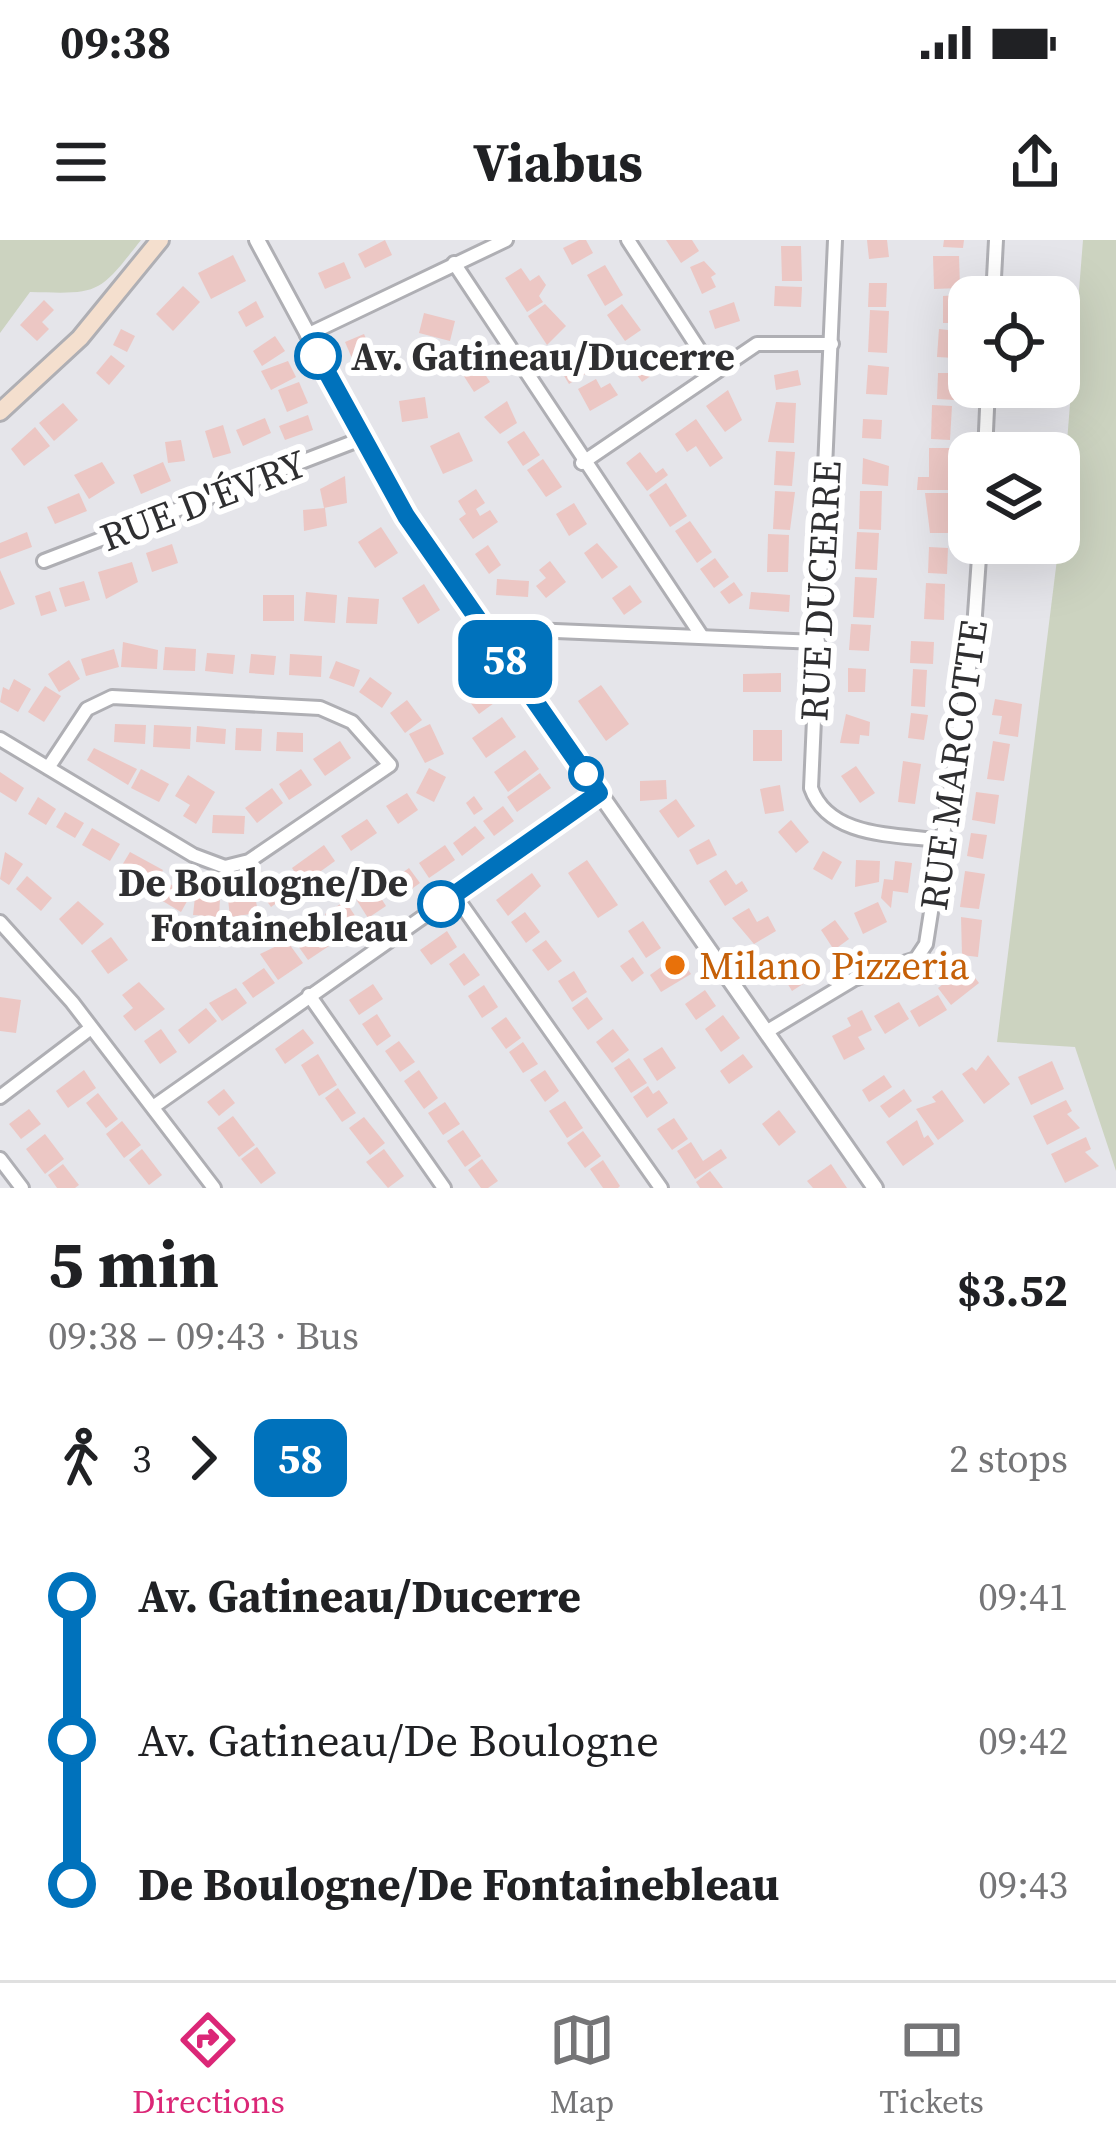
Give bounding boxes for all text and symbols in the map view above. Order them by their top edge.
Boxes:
text: 09:38 [60,11,171,73]
text: Viabus [473,125,643,199]
icon: menu [48,129,114,195]
icon: share [1002,129,1068,195]
map controls [948,276,1080,564]
button: locate [948,276,1080,408]
place label: Av. Gatineau/Ducerre [351,330,735,383]
marker: Av. Gatineau/Ducerre [296,334,340,378]
button: layers [948,432,1080,564]
street label: RUE D'ÉVRY [93,437,314,564]
street label: RUE DUCERRE [787,459,854,723]
street label: RUE MARCOTTE [907,617,1000,914]
line badge: 58 [451,620,559,698]
text: 58 [482,630,528,688]
unlabelled marker [570,758,602,790]
place label: De Boulogne/De Fontainebleau [118,856,408,954]
marker: De Boulogne/De Fontainebleau [419,882,463,926]
place label: Milano Pizzeria [699,939,969,992]
marker: Milano Pizzeria [662,952,688,978]
text: 5 min [48,1219,219,1309]
text: $3.52 [957,1259,1068,1321]
text: 09:38 – 09:43 · Bus [48,1309,359,1362]
icon: walk [48,1425,114,1491]
icon: forward [170,1425,236,1491]
text: 58 [278,1429,323,1487]
text: 3 [132,1432,152,1485]
text: 2 stops [949,1432,1068,1485]
text: Av. Gatineau/Ducerre [138,1565,581,1627]
text: 09:41 [978,1570,1068,1623]
text: Av. Gatineau/De Boulogne [138,1709,659,1771]
text: 09:42 [978,1714,1068,1767]
text: De Boulogne/De Fontainebleau [138,1853,779,1915]
text: 09:43 [978,1858,1068,1911]
tab: Directions [132,2007,285,2124]
tab: Map [549,2007,615,2124]
tab: Tickets [879,2007,984,2124]

